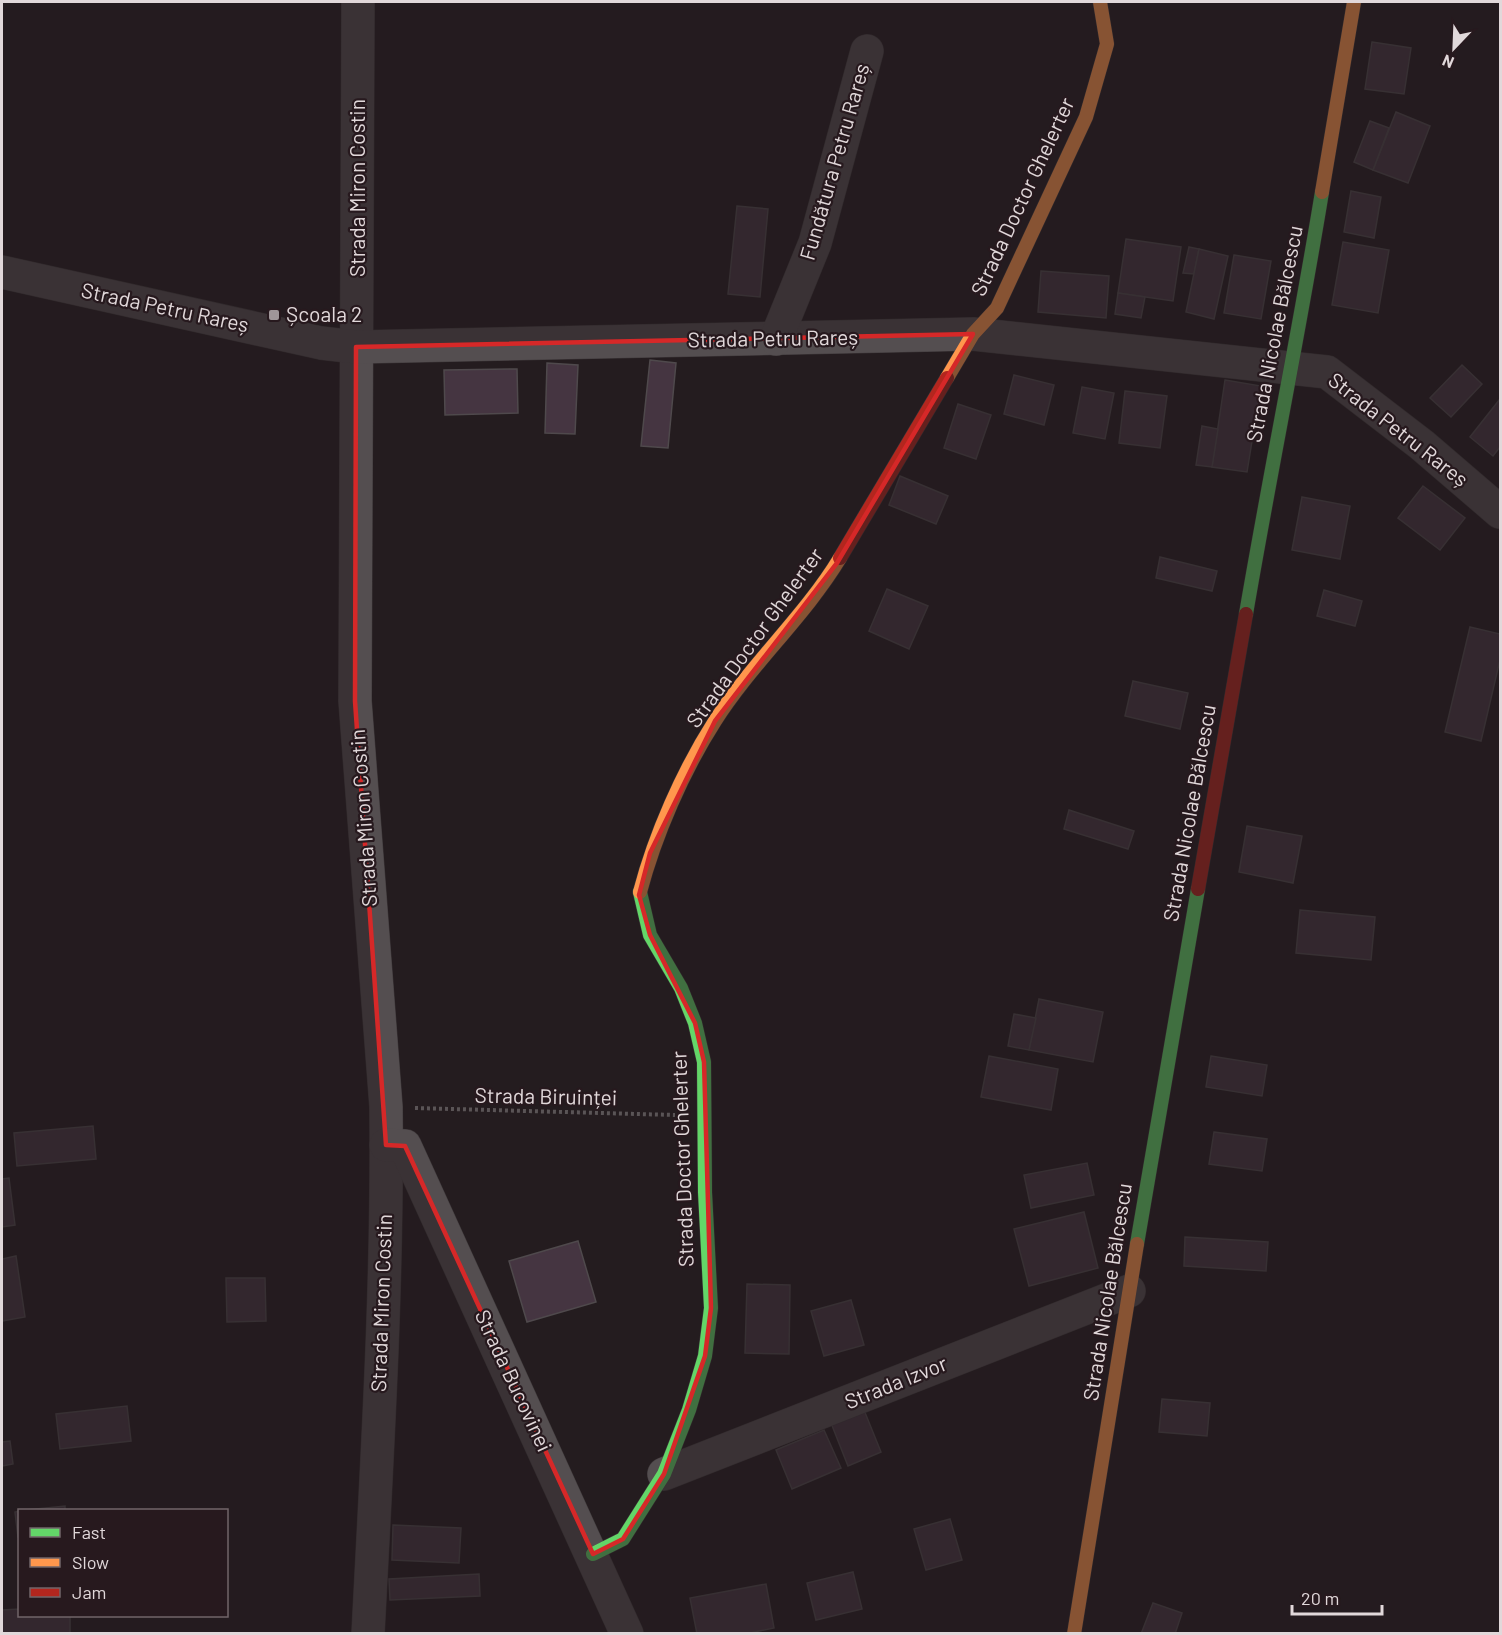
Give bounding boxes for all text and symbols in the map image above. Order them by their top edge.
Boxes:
north arrow [1424,18,1484,78]
text: N [1439,51,1457,73]
street label: Fundătura Petru Rareș [793,60,874,263]
street label: Strada Doctor Ghelerter [965,93,1079,300]
street label: Strada Miron Costin [344,99,369,277]
street label: Strada Nicolae Bălcescu [1240,223,1307,444]
street label: Strada Petru Rareș [79,277,251,337]
place label: Școala 2 [286,301,362,326]
marker: Școala 2 [267,308,281,322]
street label: Strada Petru Rareș [687,324,859,351]
street label: Strada Petru Rareș [1324,366,1474,491]
street label: Strada Doctor Ghelerter [680,542,828,732]
street label: Strada Nicolae Bălcescu [1157,702,1220,923]
street label: Strada Miron Costin [344,728,381,908]
street label: Strada Doctor Ghelerter [665,1050,698,1267]
street label: Strada Biruinței [475,1082,618,1109]
street label: Strada Nicolae Bălcescu [1077,1181,1136,1402]
street label: Strada Miron Costin [365,1214,396,1392]
street label: Strada Bucovinei [471,1305,558,1455]
street label: Strada Izvor [841,1350,951,1413]
legend [18,1509,228,1617]
text: Fast [72,1521,106,1543]
text: Slow [72,1551,109,1573]
scale bar [1292,1578,1382,1616]
text: Jam [72,1581,106,1603]
text: 20 m [1301,1587,1339,1609]

